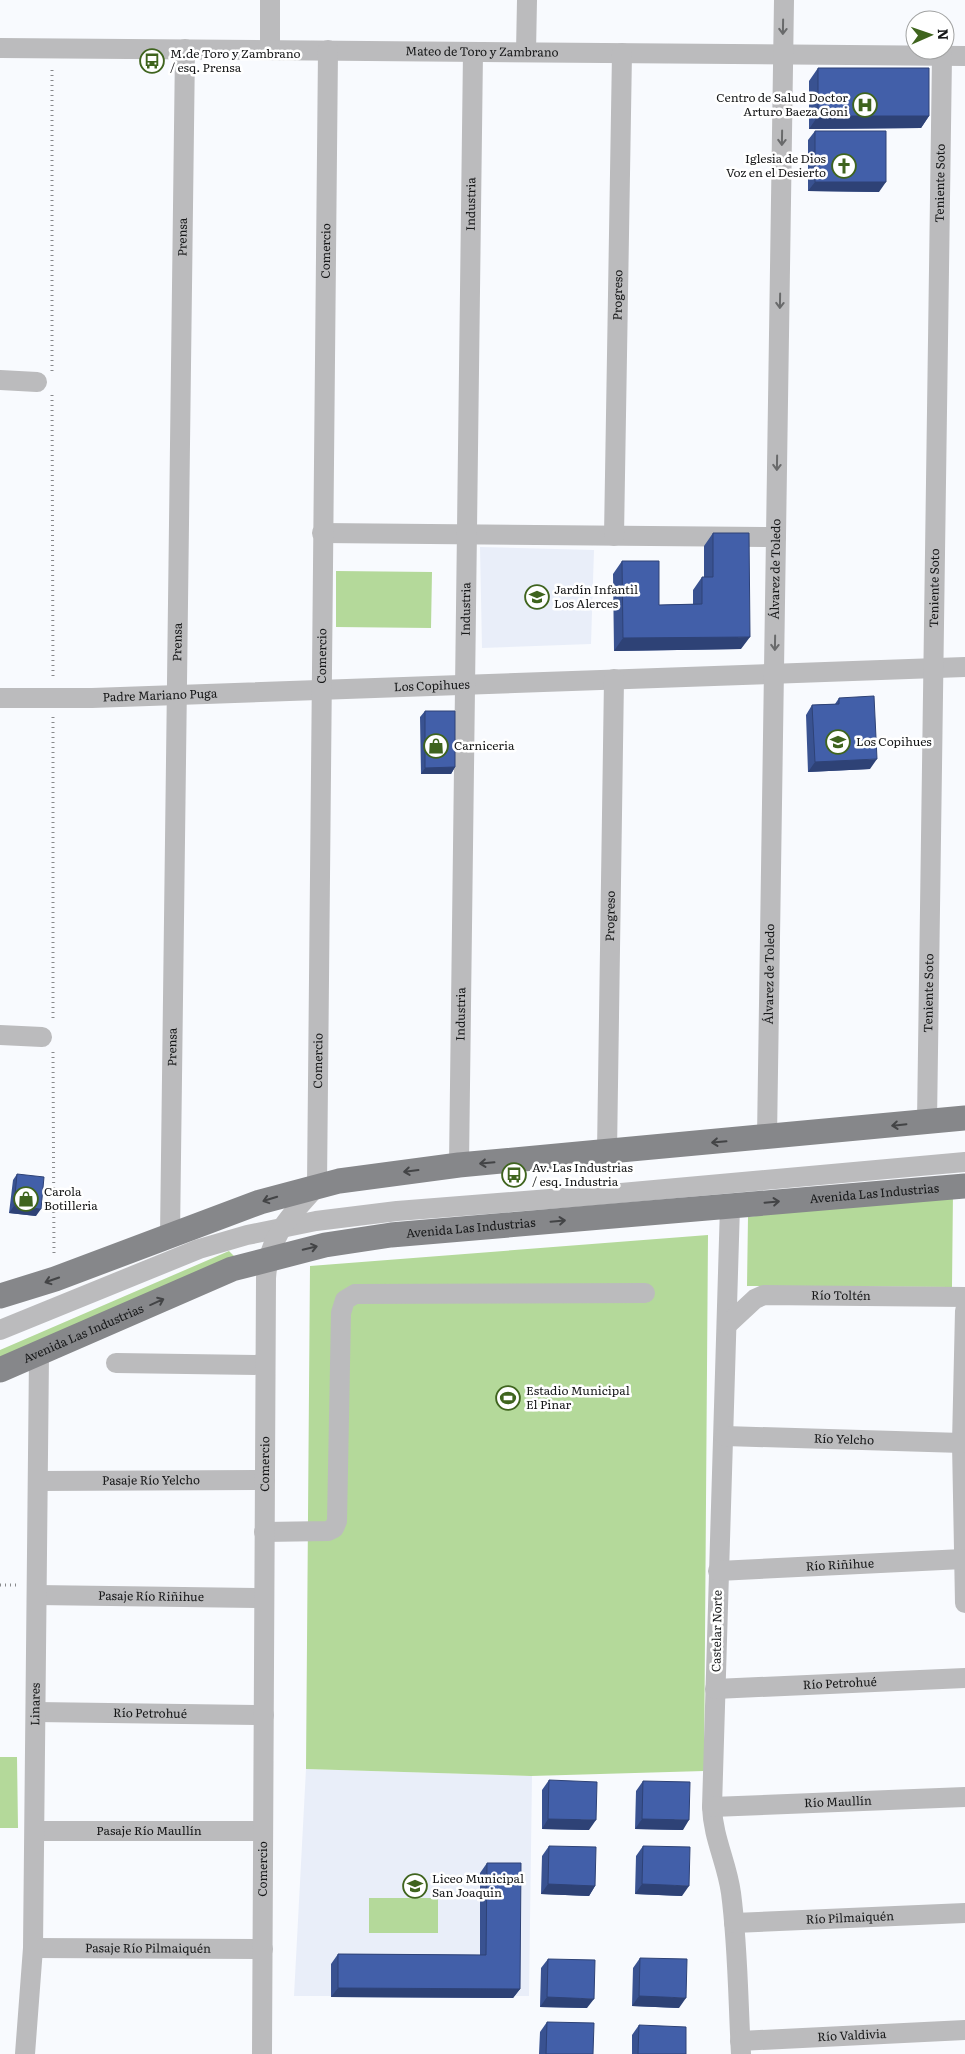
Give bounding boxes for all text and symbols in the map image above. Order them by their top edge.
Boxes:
north arrow [905,10,955,60]
one-way arrow [779,19,788,35]
text: N [934,28,954,41]
street label: Mateo de Toro y Zambrano [405,41,559,61]
place label: M.de Toro y Zambrano / esq. Prensa [170,44,301,76]
bus stop icon: M.de Toro y Zambrano / esq. Prensa [139,48,165,74]
place label: Centro de Salud Doctor Arturo Baeza Goni [716,88,848,120]
hospital icon: Centro de Salud Doctor Arturo Baeza Goni [852,92,878,118]
one-way arrow [777,130,787,146]
street label: Teniente Soto [930,143,949,223]
place label: Iglesia de Dios Voz en el Desierto [726,149,827,181]
church icon: Iglesia de Dios Voz en el Desierto [831,153,857,179]
street label: Industria [461,177,479,231]
street label: Prensa [172,217,191,256]
street label: Comercio [316,223,334,279]
street label: Progreso [608,270,626,320]
one-way arrow [775,292,785,308]
one-way arrow [772,454,782,471]
street label: Álvarez de Toledo [765,518,784,620]
street label: Teniente Soto [924,548,943,628]
place label: Jardín Infantil Los Alerces [554,580,638,612]
street label: Industria [456,582,474,636]
school or university icon: Jardín Infantil Los Alerces [524,584,550,610]
street label: Prensa [167,622,186,661]
street label: Comercio [312,628,330,684]
one-way arrow [770,634,780,651]
street label: Los Copihues [394,675,471,695]
street label: Padre Mariano Puga [102,684,218,706]
school or university icon: Los Copihues [825,729,851,755]
place label: Los Copihues [856,732,932,750]
shop icon: Carniceria [423,733,449,759]
place label: Carniceria [454,736,515,754]
street label: Progreso [600,891,619,941]
street label: Álvarez de Toledo [759,923,778,1025]
street label: Teniente Soto [918,953,937,1033]
street label: Industria [451,987,469,1041]
street label: Prensa [162,1027,181,1066]
street label: Comercio [308,1033,326,1089]
one-way arrow [891,1120,907,1129]
one-way arrow [711,1137,727,1147]
one-way arrow [479,1158,495,1168]
place label: Av. Las Industrias / esq. Industria [532,1158,633,1190]
bus stop icon: Av. Las Industrias / esq. Industria [501,1162,527,1188]
one-way arrow [403,1166,419,1176]
street label: Avenida Las Industrias [809,1178,940,1207]
place label: Carola Botilleria [44,1182,98,1214]
shop icon: Carola Botilleria [13,1186,39,1212]
one-way arrow [262,1194,278,1204]
one-way arrow [764,1198,780,1207]
street label: Avenida Las Industrias [405,1213,537,1242]
one-way arrow [550,1216,566,1226]
one-way arrow [301,1243,317,1252]
one-way arrow [45,1276,60,1285]
street label: Río Toltén [811,1285,871,1304]
one-way arrow [149,1296,164,1306]
street label: Avenida Las Industrias [20,1298,147,1367]
place label: Estadio Municipal El Pinar [526,1381,630,1413]
sports icon: Estadio Municipal El Pinar [495,1385,521,1411]
street label: Río Yelcho [814,1429,874,1448]
street label: Comercio [255,1436,273,1492]
street label: Pasaje Río Yelcho [102,1470,200,1489]
street label: Río Riñihue [805,1553,874,1575]
street label: Pasaje Río Riñihue [98,1586,204,1605]
street label: Castelar Norte [706,1590,726,1672]
street label: Río Petrohué [802,1672,877,1693]
street label: Linares [25,1682,44,1726]
street label: Río Petrohué [113,1703,187,1722]
street label: Río Maullín [804,1791,872,1811]
street label: Pasaje Río Maullín [96,1821,202,1839]
street label: Comercio [253,1841,271,1897]
place label: Liceo Municipal San Joaquin [432,1869,524,1901]
school or university icon: Liceo Municipal San Joaquin [402,1873,428,1899]
street label: Río Pilmaiquén [805,1906,894,1928]
street label: Pasaje Río Pilmaiquén [85,1938,211,1957]
street label: Río Valdivia [817,2024,887,2045]

